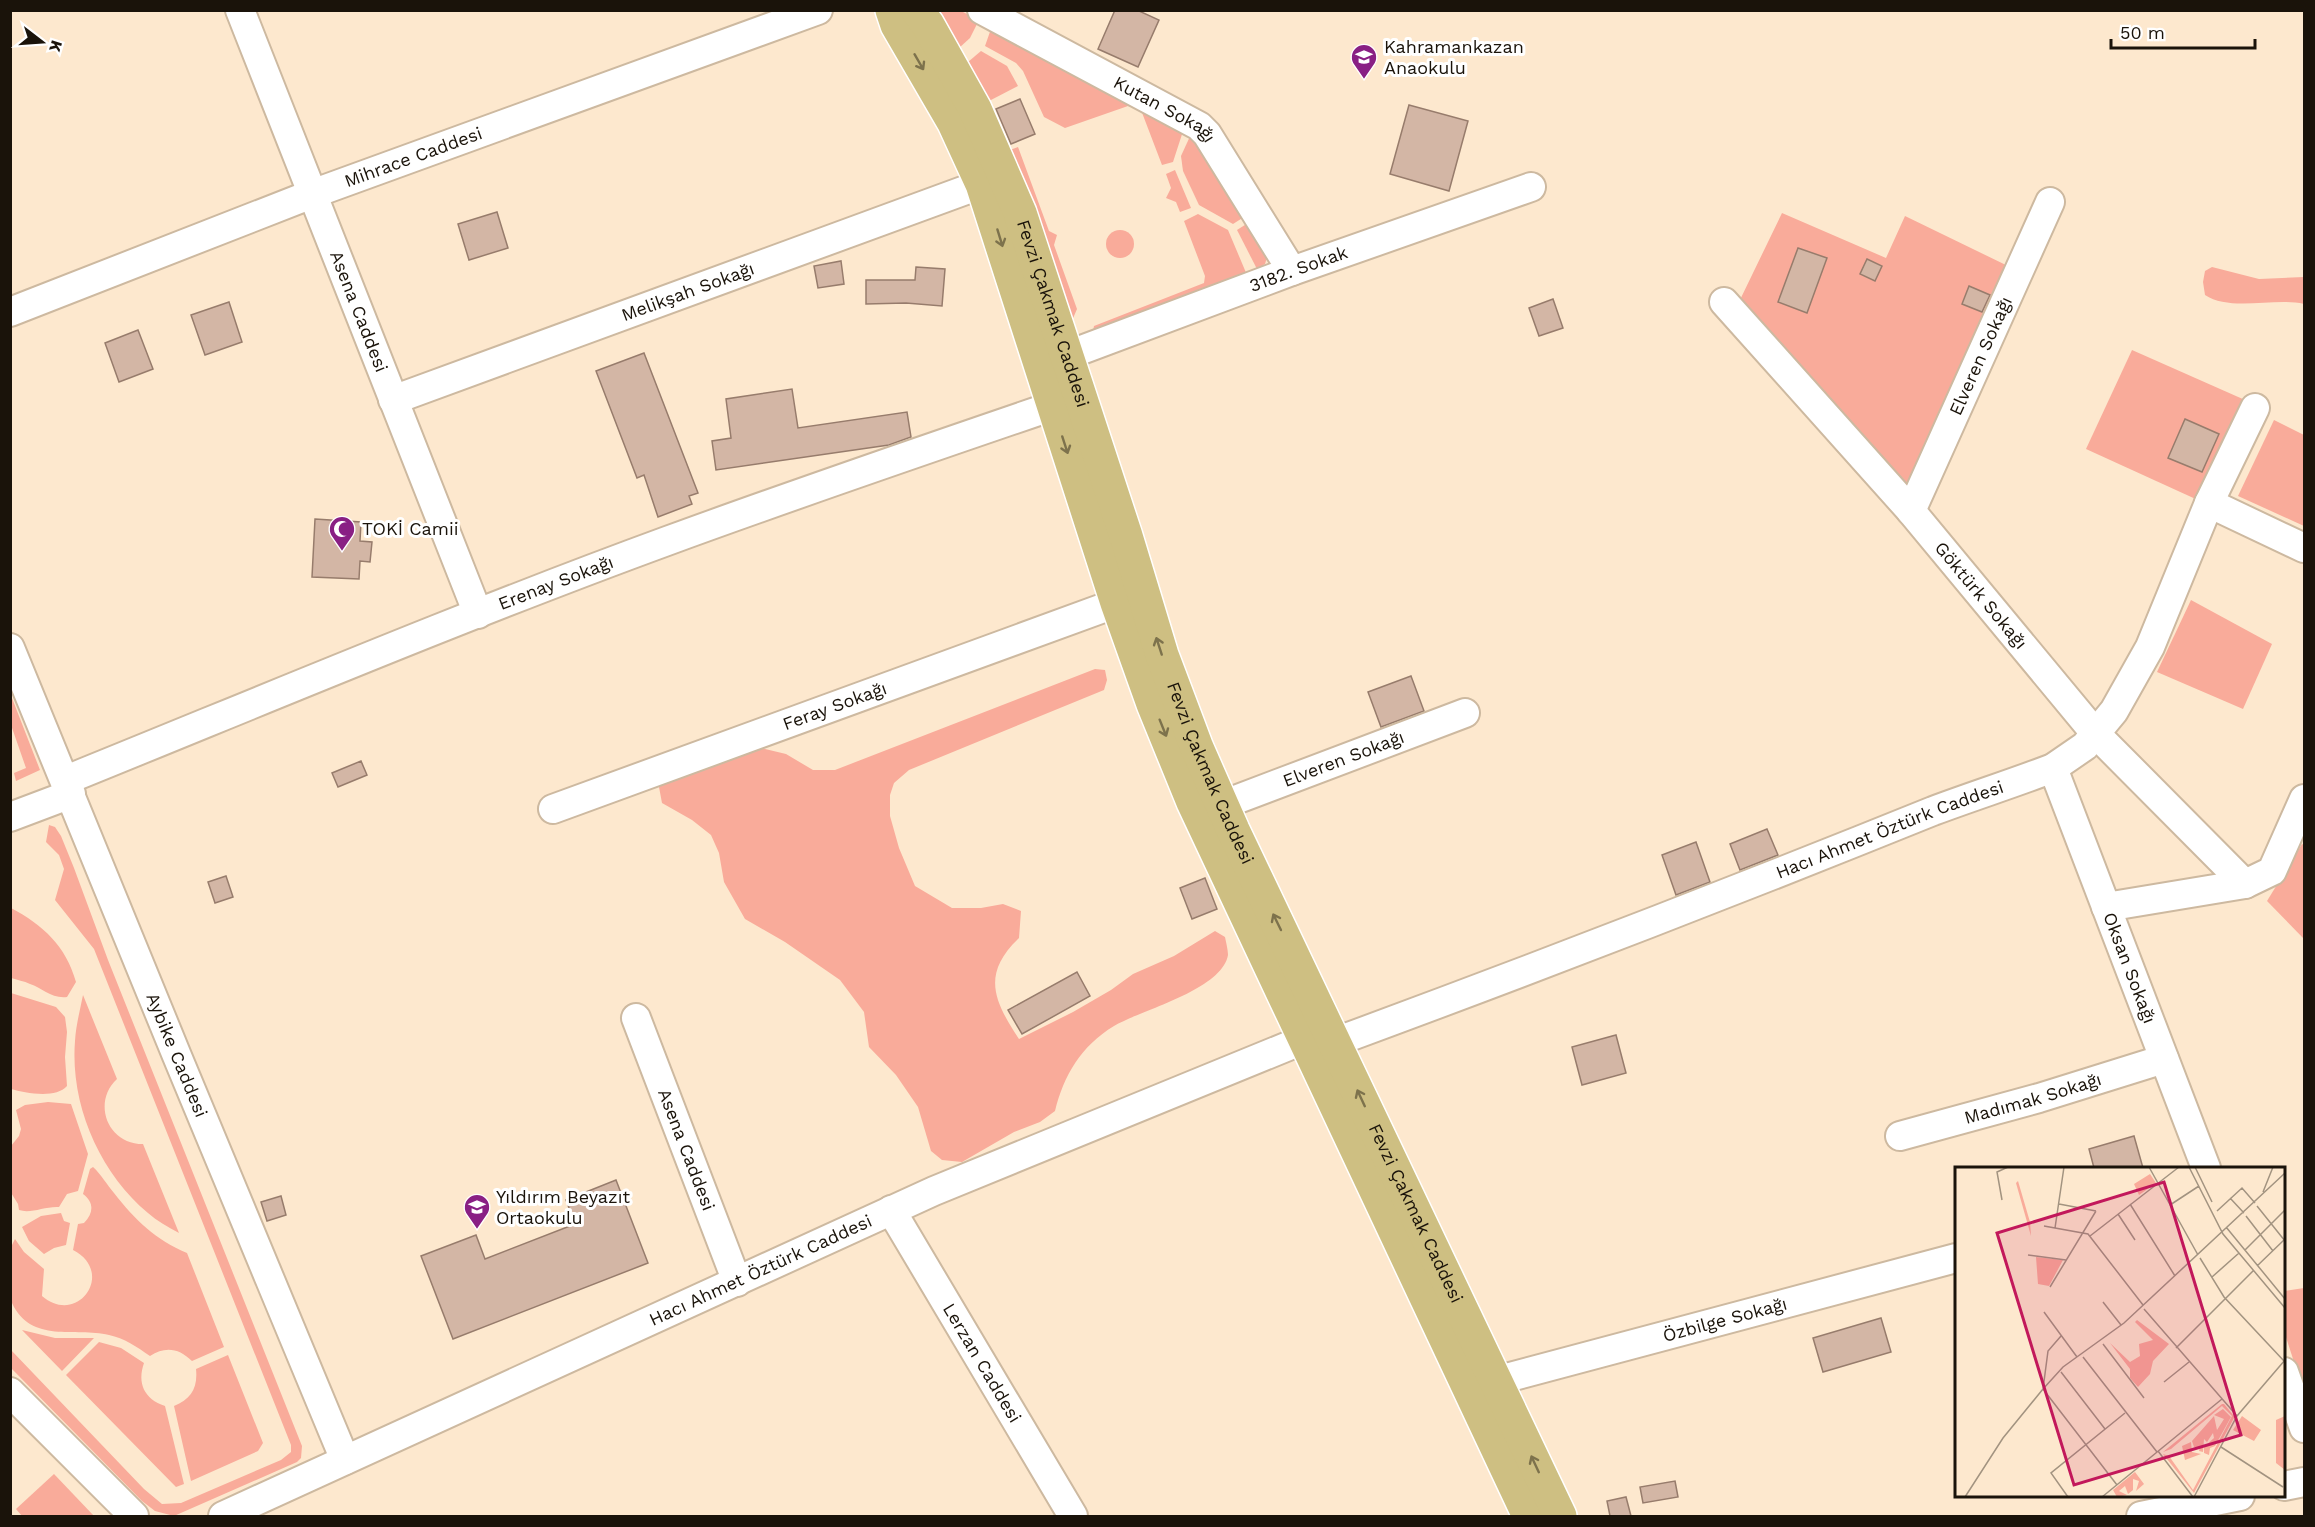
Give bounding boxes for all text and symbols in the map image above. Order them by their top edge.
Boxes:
north arrow [12,12,72,72]
scale bar [2111,12,2255,50]
text: 50 m [2120,22,2165,43]
place label: Kahramankazan Anaokulu [1384,36,1524,78]
text: K [45,38,67,54]
school or university icon: Kahramankazan Anaokulu [1349,42,1379,80]
one-way arrow [913,53,925,70]
street label: Kutan Sokağı [1110,71,1220,146]
street label: Mihrace Caddesi [341,122,485,191]
street label: Fevzi Çakmak Caddesi [1013,217,1094,410]
one-way arrow [995,229,1006,248]
street label: 3182. Sokak [1246,241,1350,296]
street label: Asena Caddesi [326,248,393,375]
street label: Melikşah Sokağı [618,257,757,325]
street label: Elveren Sokağı [1944,293,2016,418]
one-way arrow [1060,435,1071,454]
mosque icon: TOKİ Camii [327,514,357,552]
place label: TOKİ Camii [362,518,458,539]
street label: Göktürk Sokağı [1931,537,2032,653]
street label: Erenay Sokağı [495,551,616,614]
one-way arrow [1153,637,1164,656]
street label: Feray Sokağı [780,677,889,734]
street label: Fevzi Çakmak Caddesi [1163,679,1259,867]
one-way arrow [1158,718,1169,737]
street label: Elveren Sokağı [1280,726,1407,791]
street label: Hacı Ahmet Öztürk Caddesi [1773,776,2006,883]
street label: Oksan Sokağı [2099,909,2161,1026]
one-way arrow [1271,913,1283,931]
street label: Aybike Caddesi [142,990,212,1120]
street label: Madımak Sokağı [1962,1068,2104,1128]
street label: Asena Caddesi [654,1086,720,1213]
one-way arrow [1355,1089,1367,1107]
street label: Fevzi Çakmak Caddesi [1365,1120,1468,1306]
inset map [1955,1167,2285,1497]
place label: Yıldırım Beyazıt Ortaokulu [496,1186,630,1228]
school or university icon: Yıldırım Beyazıt Ortaokulu [462,1192,492,1230]
street label: Hacı Ahmet Öztürk Caddesi [646,1210,875,1330]
street label: Özbilge Sokağı [1660,1293,1789,1346]
street label: Lerzan Caddesi [939,1299,1026,1426]
one-way arrow [1528,1455,1540,1473]

